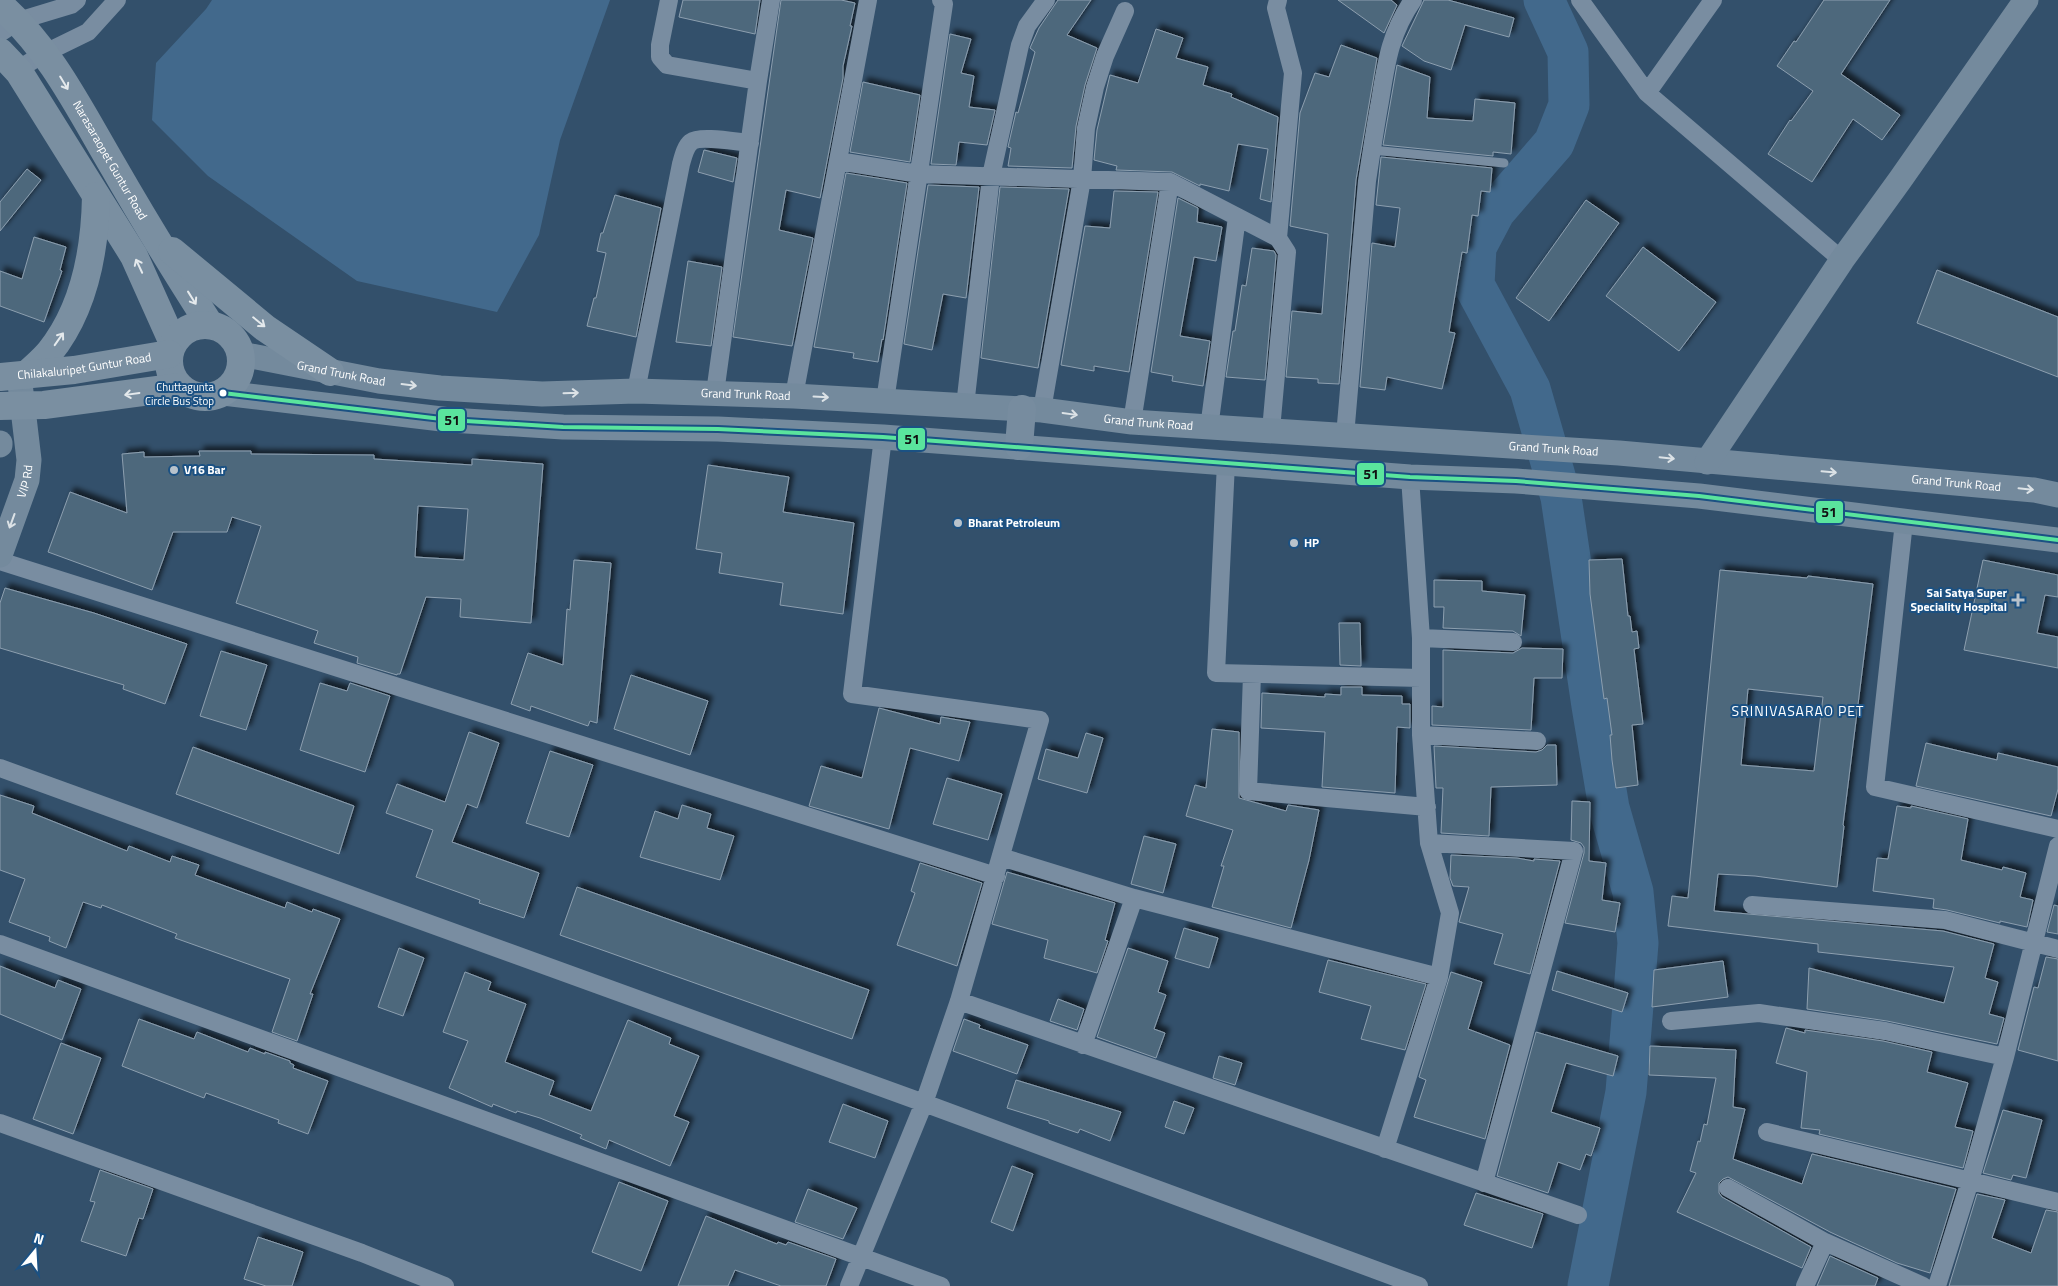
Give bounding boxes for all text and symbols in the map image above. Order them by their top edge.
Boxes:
one-way arrow [59,76,69,90]
street label: Narasaraopet Guntur Road [68,97,152,223]
one-way arrow [133,259,143,274]
one-way arrow [188,290,198,304]
one-way arrow [252,317,265,328]
one-way arrow [54,332,64,346]
street label: Chilakaluripet Guntur Road [17,347,153,384]
street label: Grand Trunk Road [295,355,386,391]
place label: Chuttagunta Circle Bus Stop [145,379,214,409]
one-way arrow [401,380,417,390]
street label: Grand Trunk Road [701,383,791,405]
marker: Chuttagunta Circle Bus Stop [218,388,228,398]
one-way arrow [124,389,140,399]
one-way arrow [563,389,579,398]
one-way arrow [813,393,829,402]
line badge: 51 [437,408,466,432]
street label: Grand Trunk Road [1103,408,1194,435]
text: 51 [444,409,460,430]
one-way arrow [1062,409,1078,419]
line badge: 51 [897,427,926,451]
text: 51 [904,428,920,449]
street label: Grand Trunk Road [1508,436,1599,461]
one-way arrow [1659,453,1675,463]
place label: V16 Bar [184,460,226,479]
line badge: 51 [1356,462,1385,486]
text: 51 [1363,463,1379,484]
street label: VIP Rd [11,464,37,500]
marker: V16 Bar [168,464,180,476]
one-way arrow [1821,467,1837,477]
street label: Grand Trunk Road [1911,469,2002,496]
one-way arrow [2018,484,2034,494]
line badge: 51 [1815,500,1844,524]
text: 51 [1821,501,1837,522]
one-way arrow [7,513,16,528]
place label: Bharat Petroleum [968,513,1060,532]
marker: Bharat Petroleum [952,517,964,529]
place label: HP [1304,533,1319,552]
marker: HP [1288,537,1300,549]
place label: Sai Satya Super Speciality Hospital [1910,583,2008,616]
marker: Sai Satya Super Speciality Hospital [2011,593,2025,607]
district label: SRINIVASARAO PET [1732,700,1864,721]
north arrow [10,1226,60,1276]
text: N [31,1227,47,1250]

